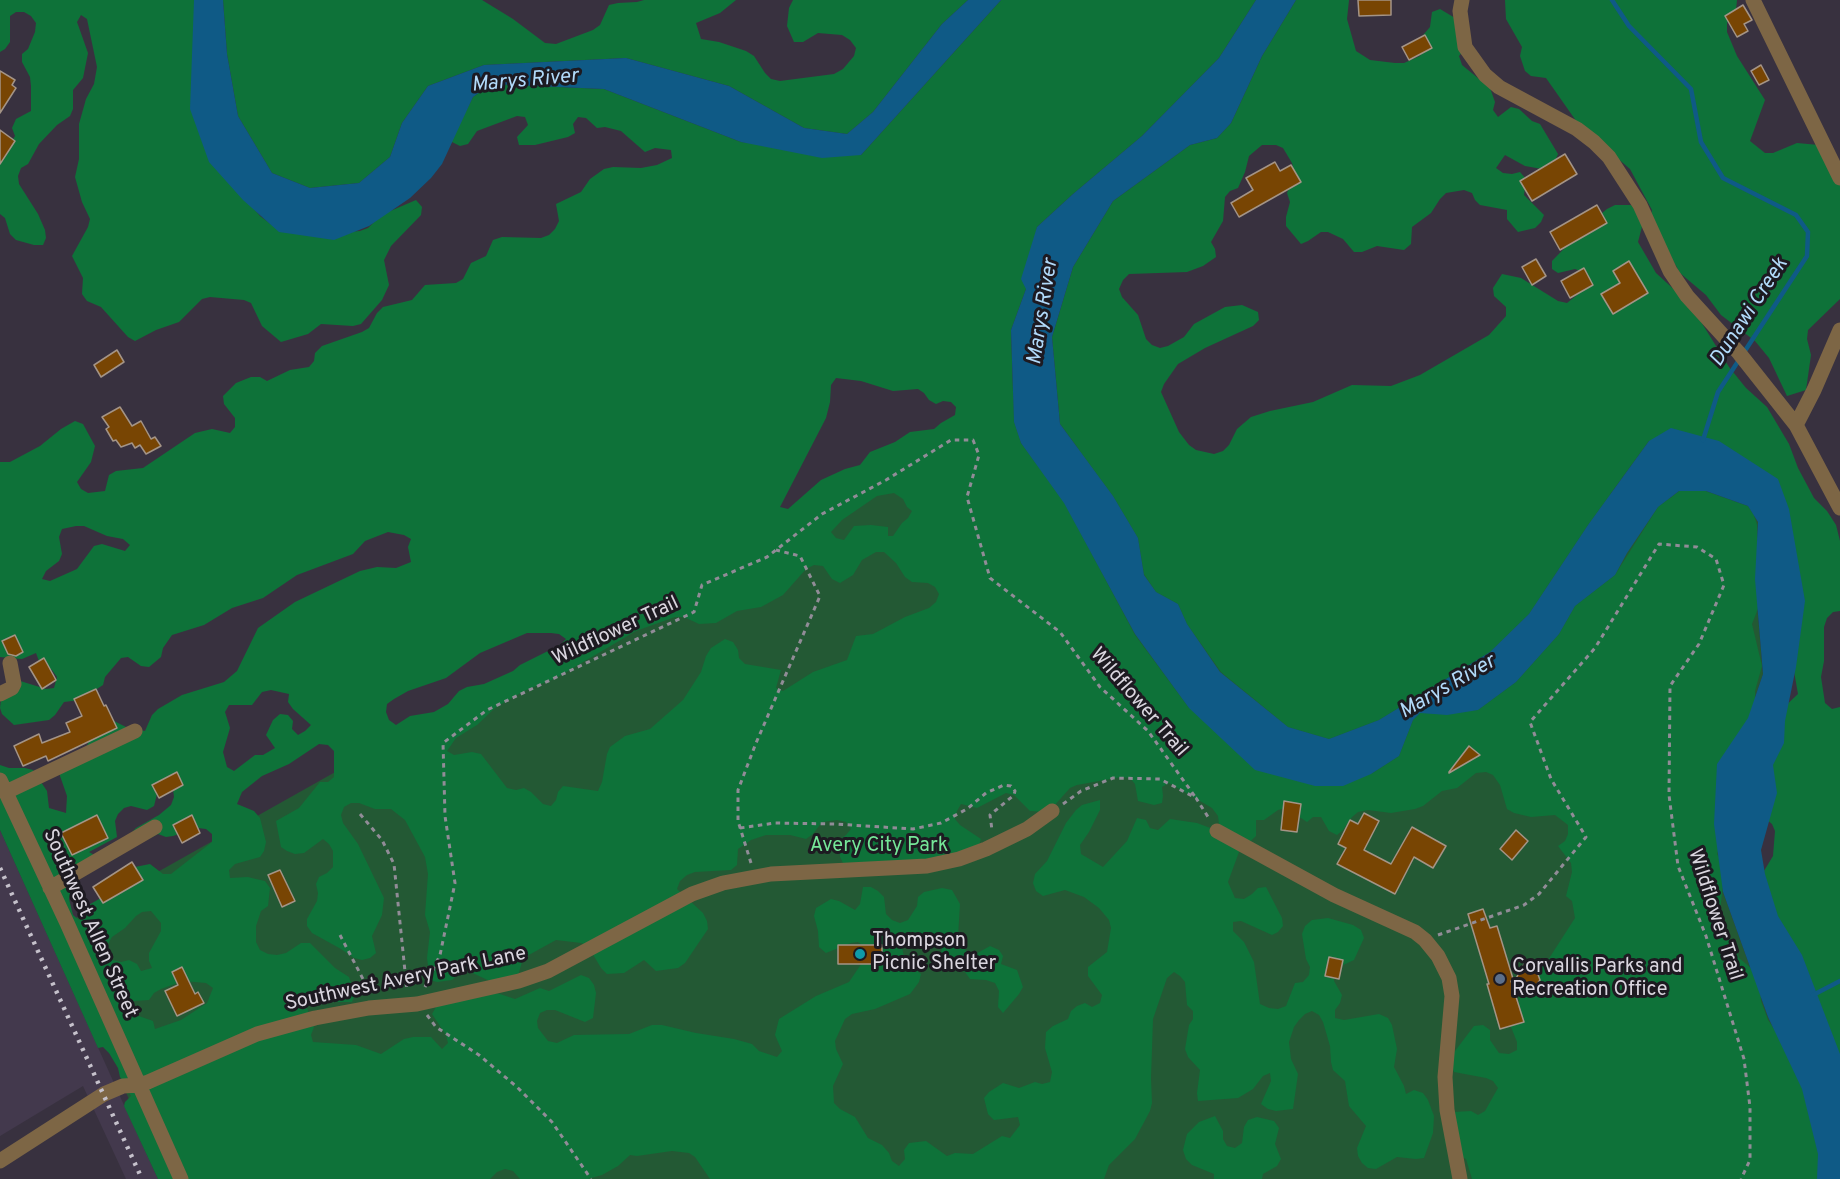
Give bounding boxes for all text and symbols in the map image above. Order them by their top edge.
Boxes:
water label: Marys River [471,65,579,99]
water label: Dunawi Creek [1705,254,1795,372]
water label: Marys River [1023,257,1065,367]
street label: Wildflower Trail [549,592,683,672]
street label: Wildflower Trail [1084,643,1192,763]
water label: Marys River [1395,650,1501,726]
street label: Southwest Allen Street [36,826,142,1022]
park label: Avery City Park [810,835,948,859]
street label: Wildflower Trail [1681,846,1747,984]
place label: Thompson Picnic Shelter [872,930,996,977]
street label: Southwest Avery Park Lane [283,943,529,1017]
marker: Thompson Picnic Shelter [853,947,867,961]
place label: Corvallis Parks and Recreation Office [1512,956,1683,1003]
marker: Corvallis Parks and Recreation Office [1493,972,1507,986]

